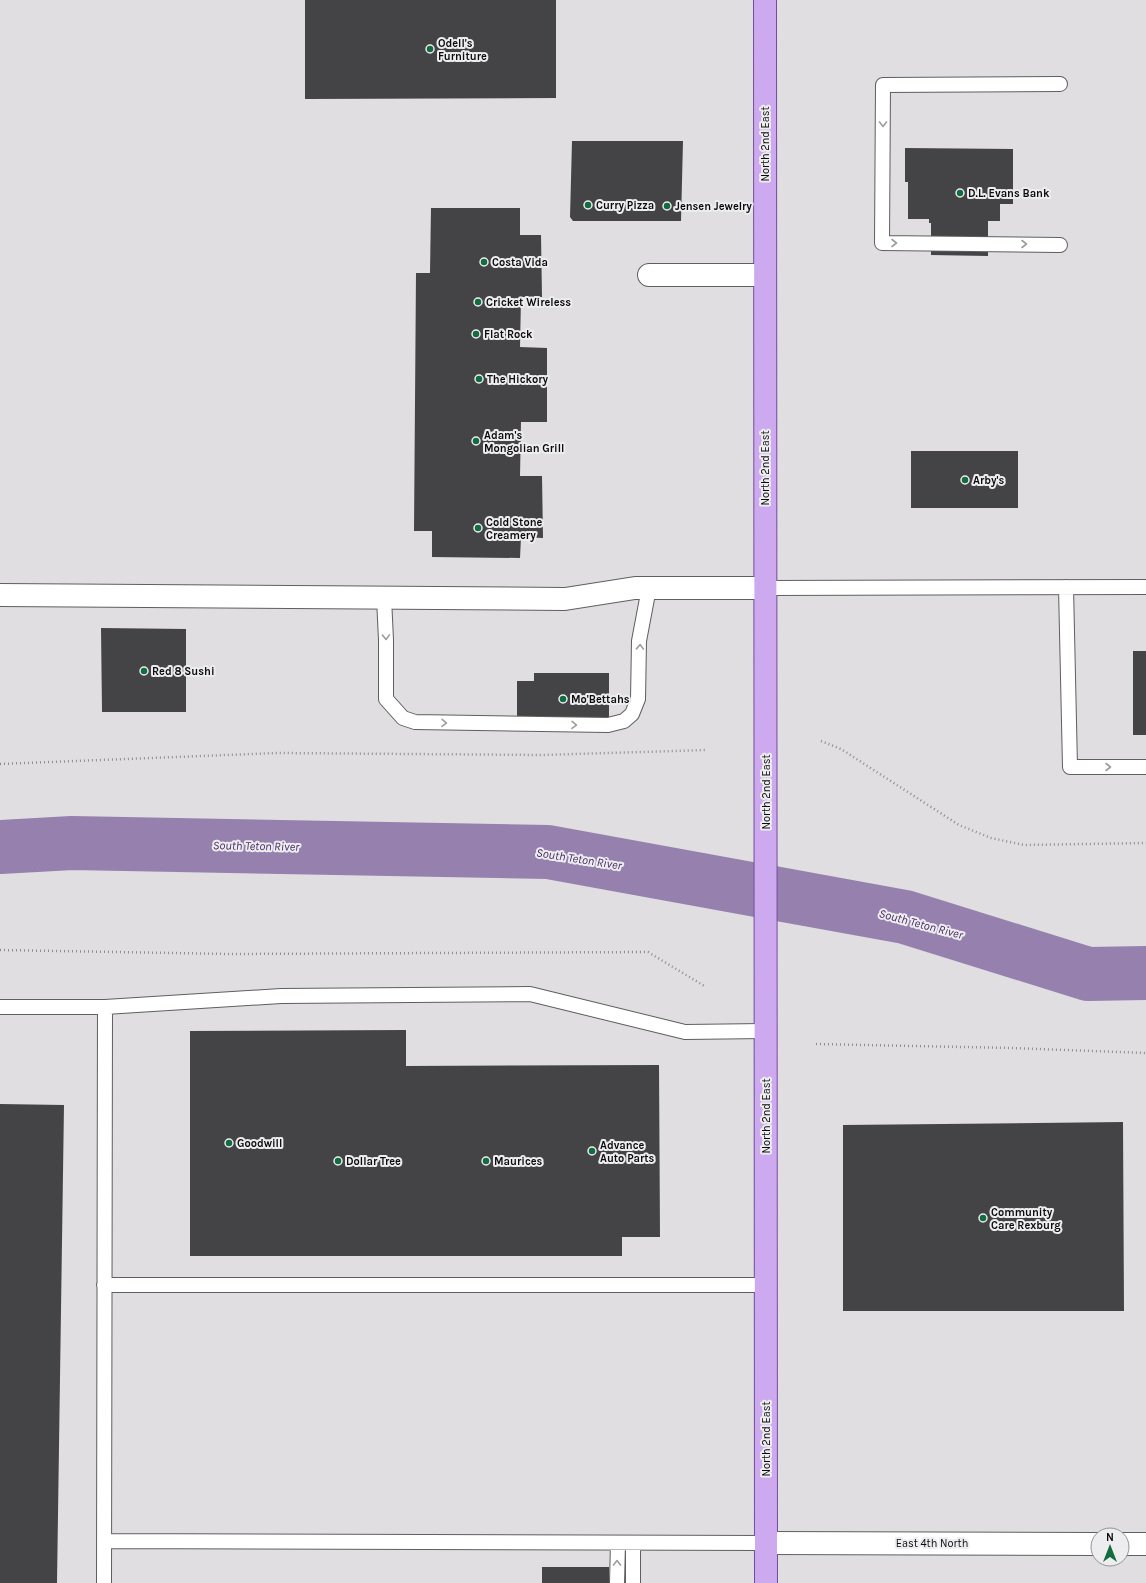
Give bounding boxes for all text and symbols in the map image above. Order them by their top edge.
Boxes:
place label: Odell's Furniture [438,37,487,63]
marker: Odell's Furniture [425,44,435,54]
street label: North 2nd East [759,106,772,182]
one-way arrow [879,121,887,127]
place label: D.L. Evans Bank [968,187,1050,200]
marker: D.L. Evans Bank [955,188,965,198]
place label: Curry Pizza [596,199,654,212]
marker: Curry Pizza [583,200,593,210]
place label: Jensen Jewelry [675,200,752,213]
marker: Jensen Jewelry [662,201,672,211]
one-way arrow [891,239,897,247]
one-way arrow [1021,240,1027,248]
place label: Costa Vida [492,256,548,269]
marker: Costa Vida [479,257,489,267]
place label: Cricket Wireless [486,296,571,309]
marker: Cricket Wireless [473,297,483,307]
place label: Flat Rock [484,328,533,341]
marker: Flat Rock [471,329,481,339]
place label: The Hickory [487,373,549,386]
marker: The Hickory [474,374,484,384]
place label: Adam's Mongolian Grill [484,429,564,455]
street label: North 2nd East [759,430,772,506]
marker: Adam's Mongolian Grill [471,436,481,446]
place label: Arby's [973,474,1004,487]
marker: Arby's [960,475,970,485]
place label: Cold Stone Creamery [486,516,543,542]
marker: Cold Stone Creamery [473,523,483,533]
one-way arrow [381,634,390,640]
one-way arrow [635,644,644,650]
place label: Red 8 Sushi [152,665,215,678]
marker: Red 8 Sushi [139,666,149,676]
place label: Mo'Bettahs [571,693,630,706]
marker: Mo'Bettahs [558,694,568,704]
one-way arrow [441,719,447,727]
one-way arrow [571,721,577,729]
street label: North 2nd East [760,754,773,830]
one-way arrow [1105,763,1111,771]
water label: South Teton River [213,838,300,854]
water label: South Teton River [535,845,624,873]
water label: South Teton River [878,906,965,942]
street label: North 2nd East [760,1078,773,1154]
place label: Goodwill [237,1137,282,1150]
marker: Goodwill [224,1138,234,1148]
place label: Advance Auto Parts [600,1139,655,1165]
marker: Advance Auto Parts [587,1146,597,1156]
place label: Dollar Tree [346,1155,401,1168]
place label: Maurices [494,1155,543,1168]
marker: Dollar Tree [333,1156,343,1166]
marker: Maurices [481,1156,491,1166]
place label: Community Care Rexburg [991,1206,1061,1232]
marker: Community Care Rexburg [978,1213,988,1223]
street label: North 2nd East [760,1401,773,1477]
north arrow [1090,1527,1130,1567]
text: N [1106,1531,1114,1544]
street label: East 4th North [896,1537,968,1550]
one-way arrow [613,1560,621,1566]

